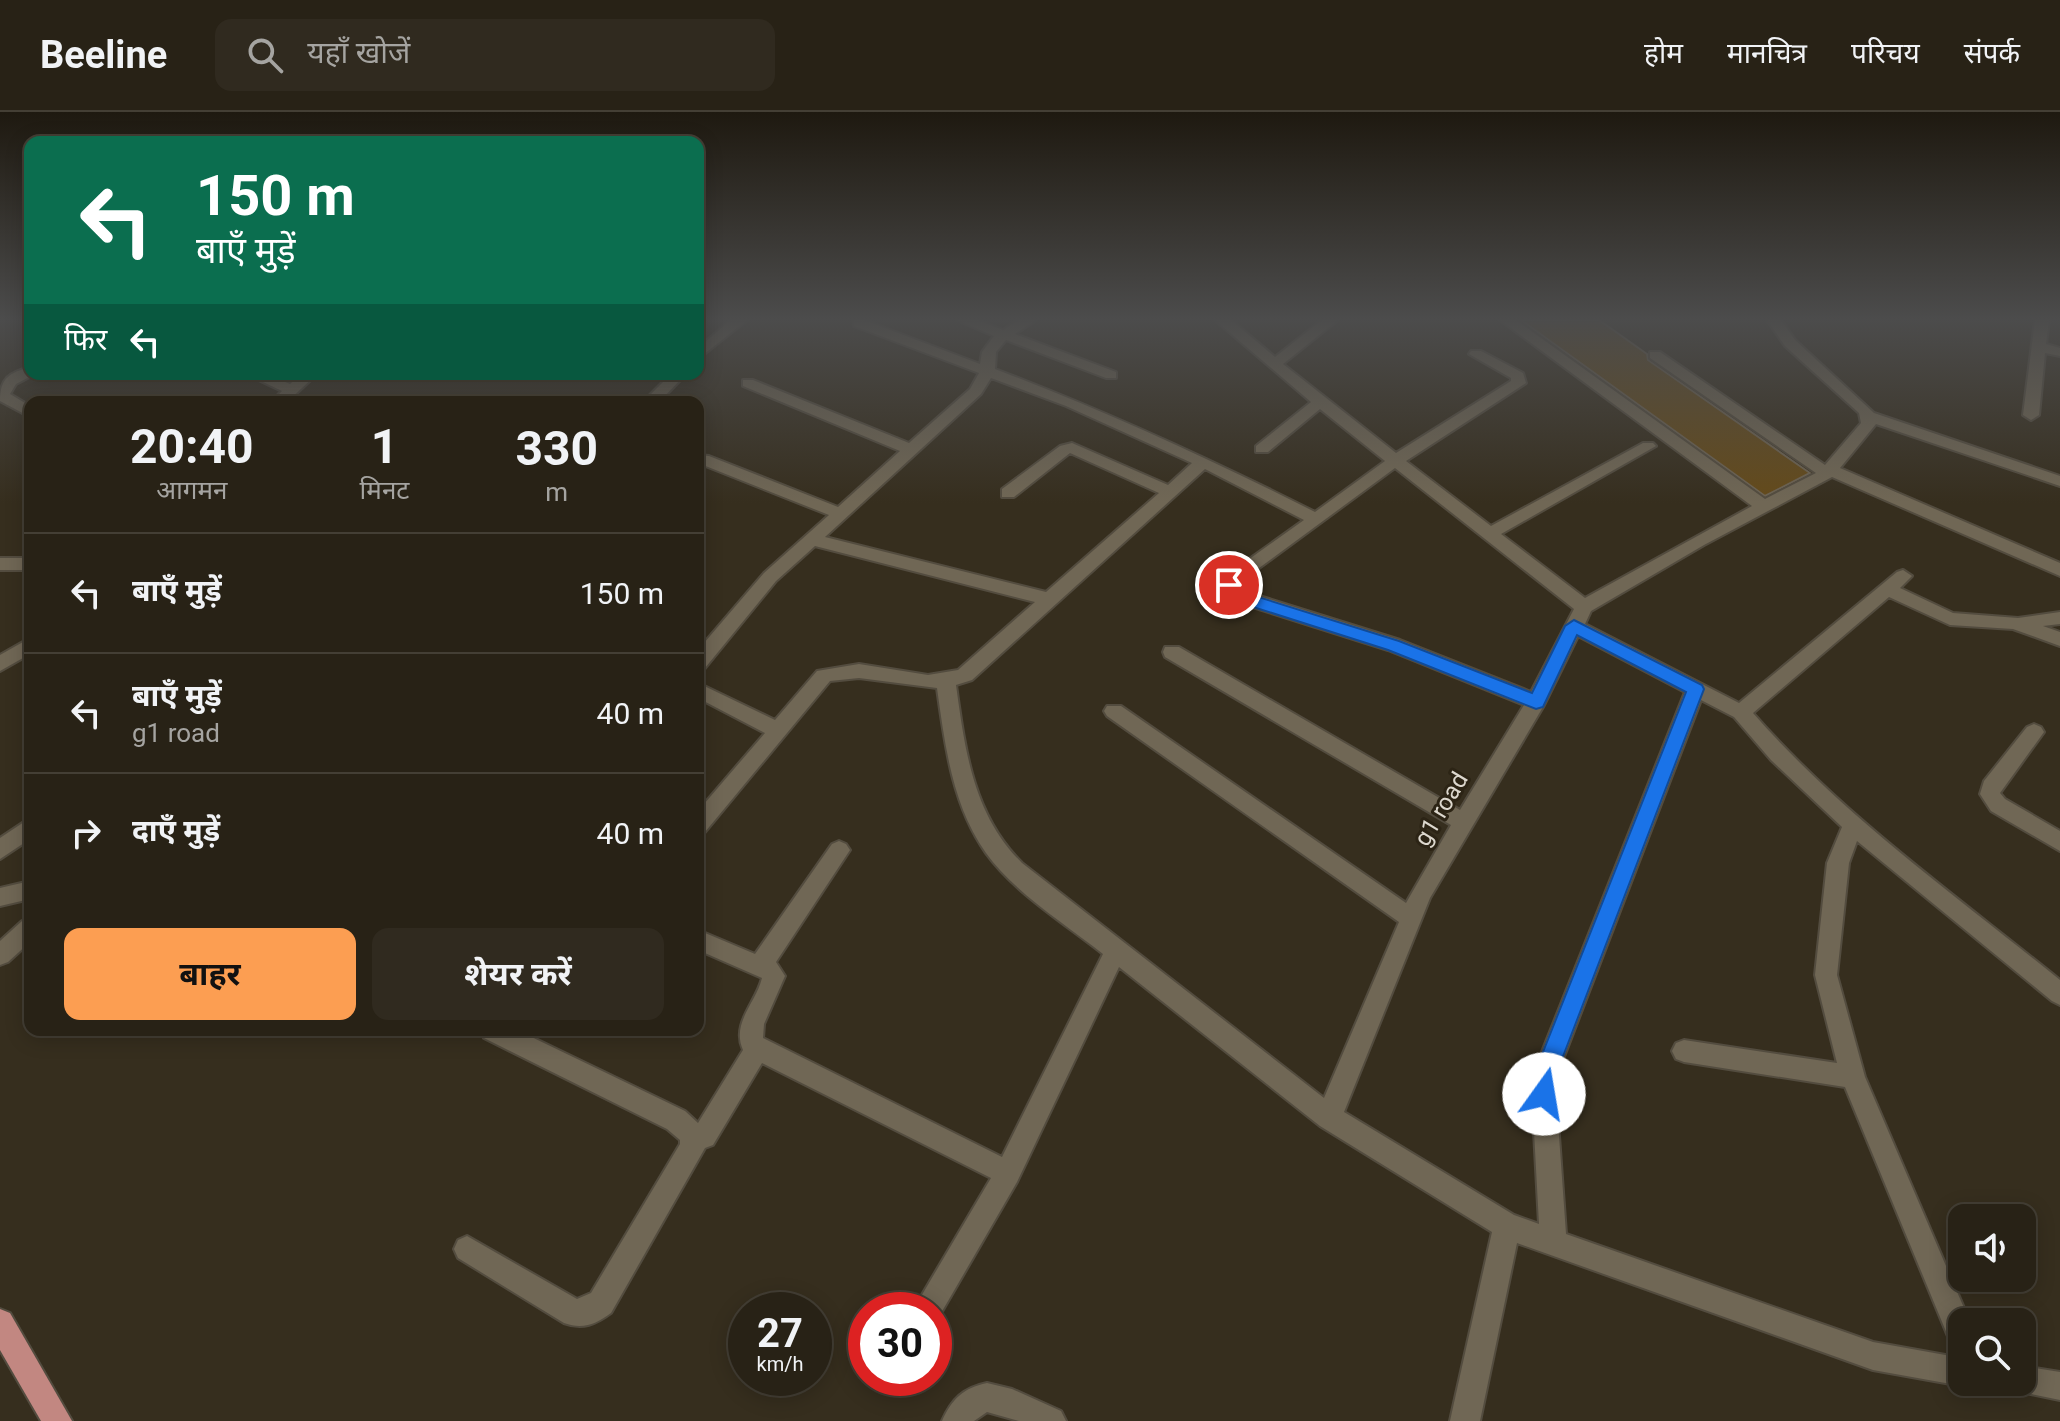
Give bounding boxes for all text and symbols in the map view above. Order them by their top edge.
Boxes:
search box [215,19,775,91]
text: Beeline [40,33,167,77]
icon: search [243,33,287,77]
text: यहाँ खोजें [307,35,410,70]
text: होम [1644,37,1683,70]
text: मानचित्र [1727,37,1807,70]
text: परिचय [1851,37,1920,70]
text: संपर्क [1964,37,2020,70]
text: 150 m [196,163,355,229]
icon: left [64,168,168,272]
text: बाएँ मुड़ें [196,230,296,272]
icon: left [123,320,167,364]
text: फिर [64,322,107,357]
text: 20:40 [130,418,254,475]
text: 1 [371,418,398,475]
text: 330 [515,420,598,477]
text: आगमन [156,475,227,505]
text: मिनट [360,475,409,505]
text: m [545,477,568,507]
pin [1195,551,1263,619]
icon: arrive [1207,563,1251,607]
icon: left [64,571,108,615]
text: बाएँ मुड़ें [132,573,222,608]
text: 150 m [580,576,664,611]
text: बाएँ मुड़ें [132,678,222,713]
icon: left [64,691,108,735]
text: 40 m [597,696,664,731]
text: g1 road [132,718,220,748]
street label: g1 road [1408,767,1474,851]
icon: right [64,811,108,855]
text: दाएँ मुड़ें [132,813,220,848]
text: 40 m [597,816,664,851]
button: बाहर [64,928,356,1020]
button: शेयर करें [372,928,664,1020]
position arrow [1502,1052,1586,1136]
map controls [1948,1204,2036,1396]
button: sound [1948,1204,2036,1292]
speed limit sign: 30 [848,1292,952,1396]
button: search [1948,1308,2036,1396]
text: 27 [757,1310,803,1357]
text: km/h [757,1352,803,1376]

